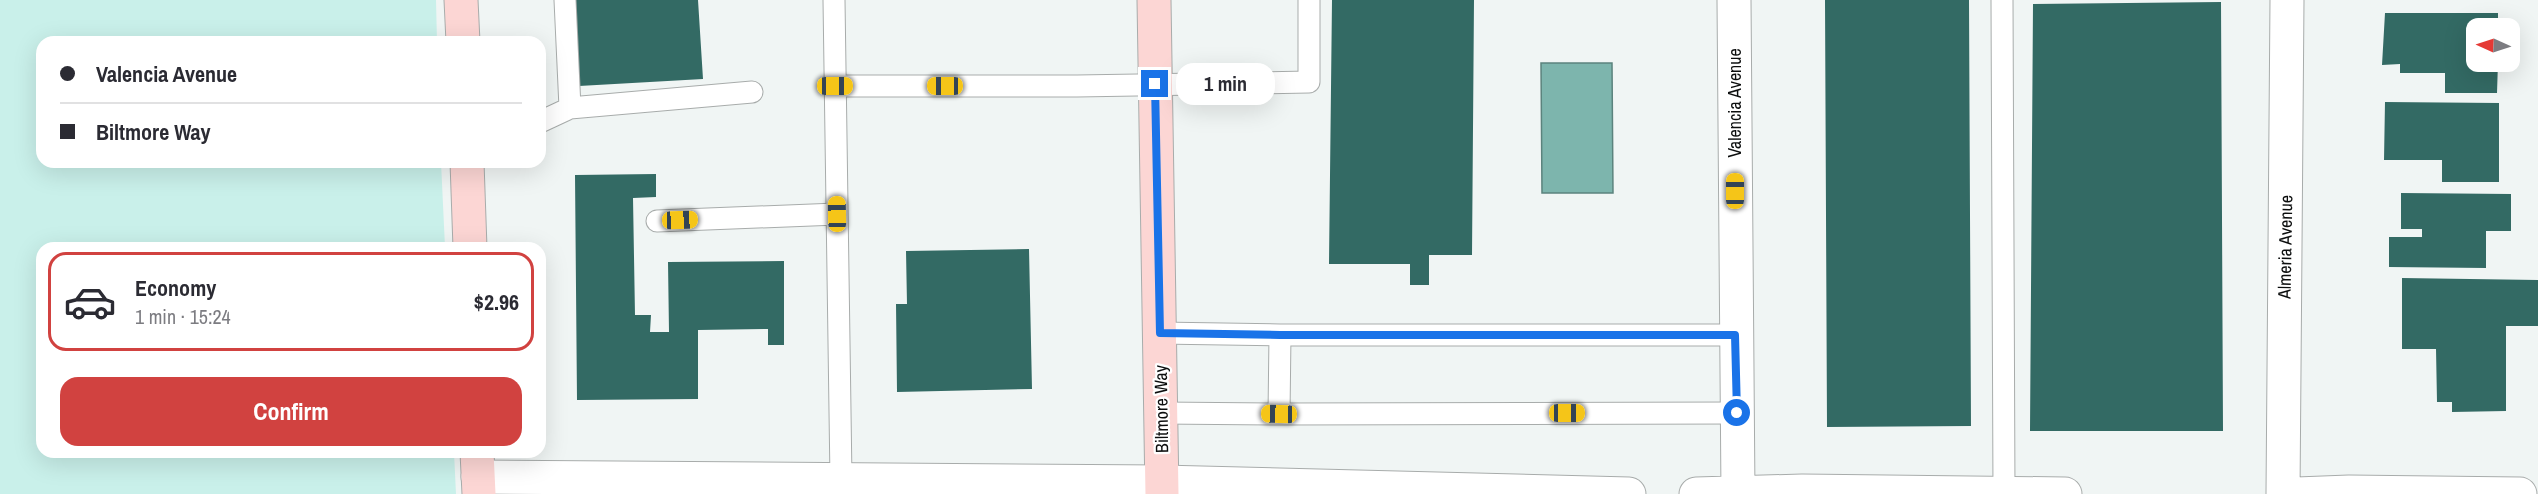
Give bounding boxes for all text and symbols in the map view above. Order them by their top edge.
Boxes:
north arrow [2466,18,2520,72]
map controls [2466,18,2520,72]
street label: Valencia Avenue [1722,48,1747,158]
text: Valencia Avenue [96,59,237,89]
callout: 1 min [1176,63,1275,105]
route end [1141,70,1168,97]
text: 1 min [1204,70,1247,97]
car [817,77,853,95]
car [927,77,963,95]
text: Biltmore Way [96,117,211,147]
car [1726,173,1744,209]
street label: Almeria Avenue [2272,195,2298,300]
car [828,196,846,232]
car [662,210,698,230]
text: Economy [135,273,216,303]
icon: car [63,275,117,329]
text: $2.96 [474,287,519,317]
text: 1 min · 15:24 [135,303,231,330]
street label: Biltmore Way [1148,364,1174,453]
button: Confirm [60,377,522,446]
route start [1723,399,1750,426]
car [1549,404,1585,422]
car [1261,405,1297,423]

